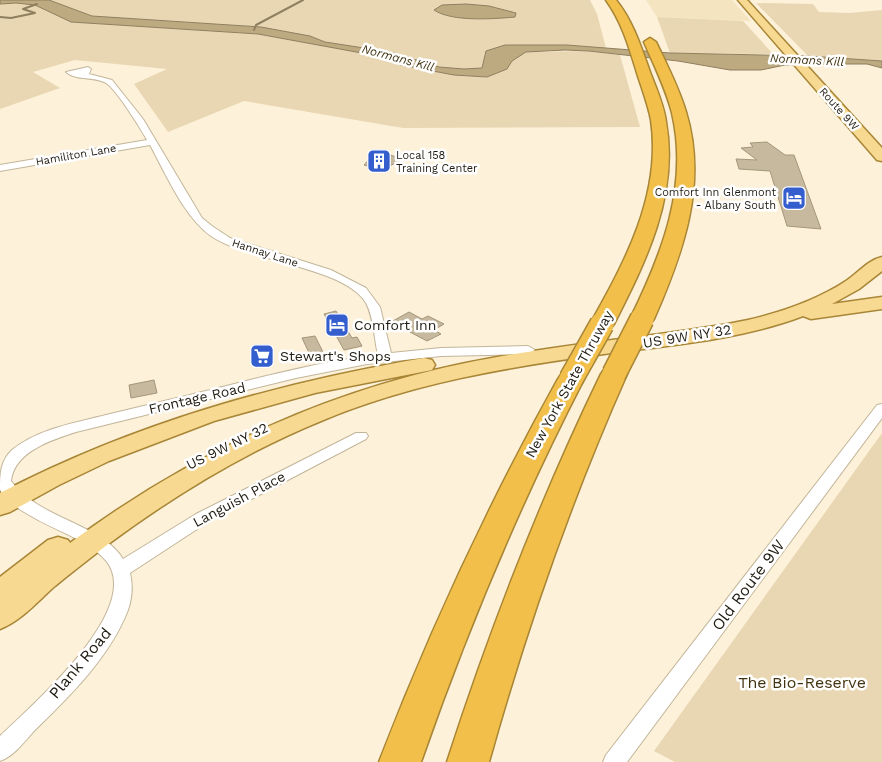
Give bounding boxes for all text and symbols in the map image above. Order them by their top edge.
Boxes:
water label: Normans Kill [360,42,436,74]
water label: Normans Kill [770,51,845,69]
street label: Route 9W [817,85,862,133]
street label: Hamiliton Lane [35,142,117,168]
building icon: Local 158 Training Center [366,148,392,174]
place label: Local 158 Training Center [396,149,478,175]
hotel icon: Comfort Inn Glenmont - Albany South [781,185,807,211]
place label: Comfort Inn Glenmont - Albany South [655,186,776,212]
street label: Hannay Lane [230,236,300,270]
street label: New York State Thruway [522,307,616,460]
hotel icon: Comfort Inn [324,312,350,338]
place label: Comfort Inn [354,317,436,333]
street label: US 9W NY 32 [642,321,732,351]
supermarket icon: Stewart's Shops [249,343,275,369]
place label: Stewart's Shops [280,348,391,364]
street label: Frontage Road [147,379,247,417]
street label: US 9W NY 32 [184,419,270,473]
street label: Languish Place [190,468,288,530]
street label: Old Route 9W [708,536,788,634]
street label: Plank Road [45,624,115,702]
park label: The Bio-Reserve [738,673,866,692]

